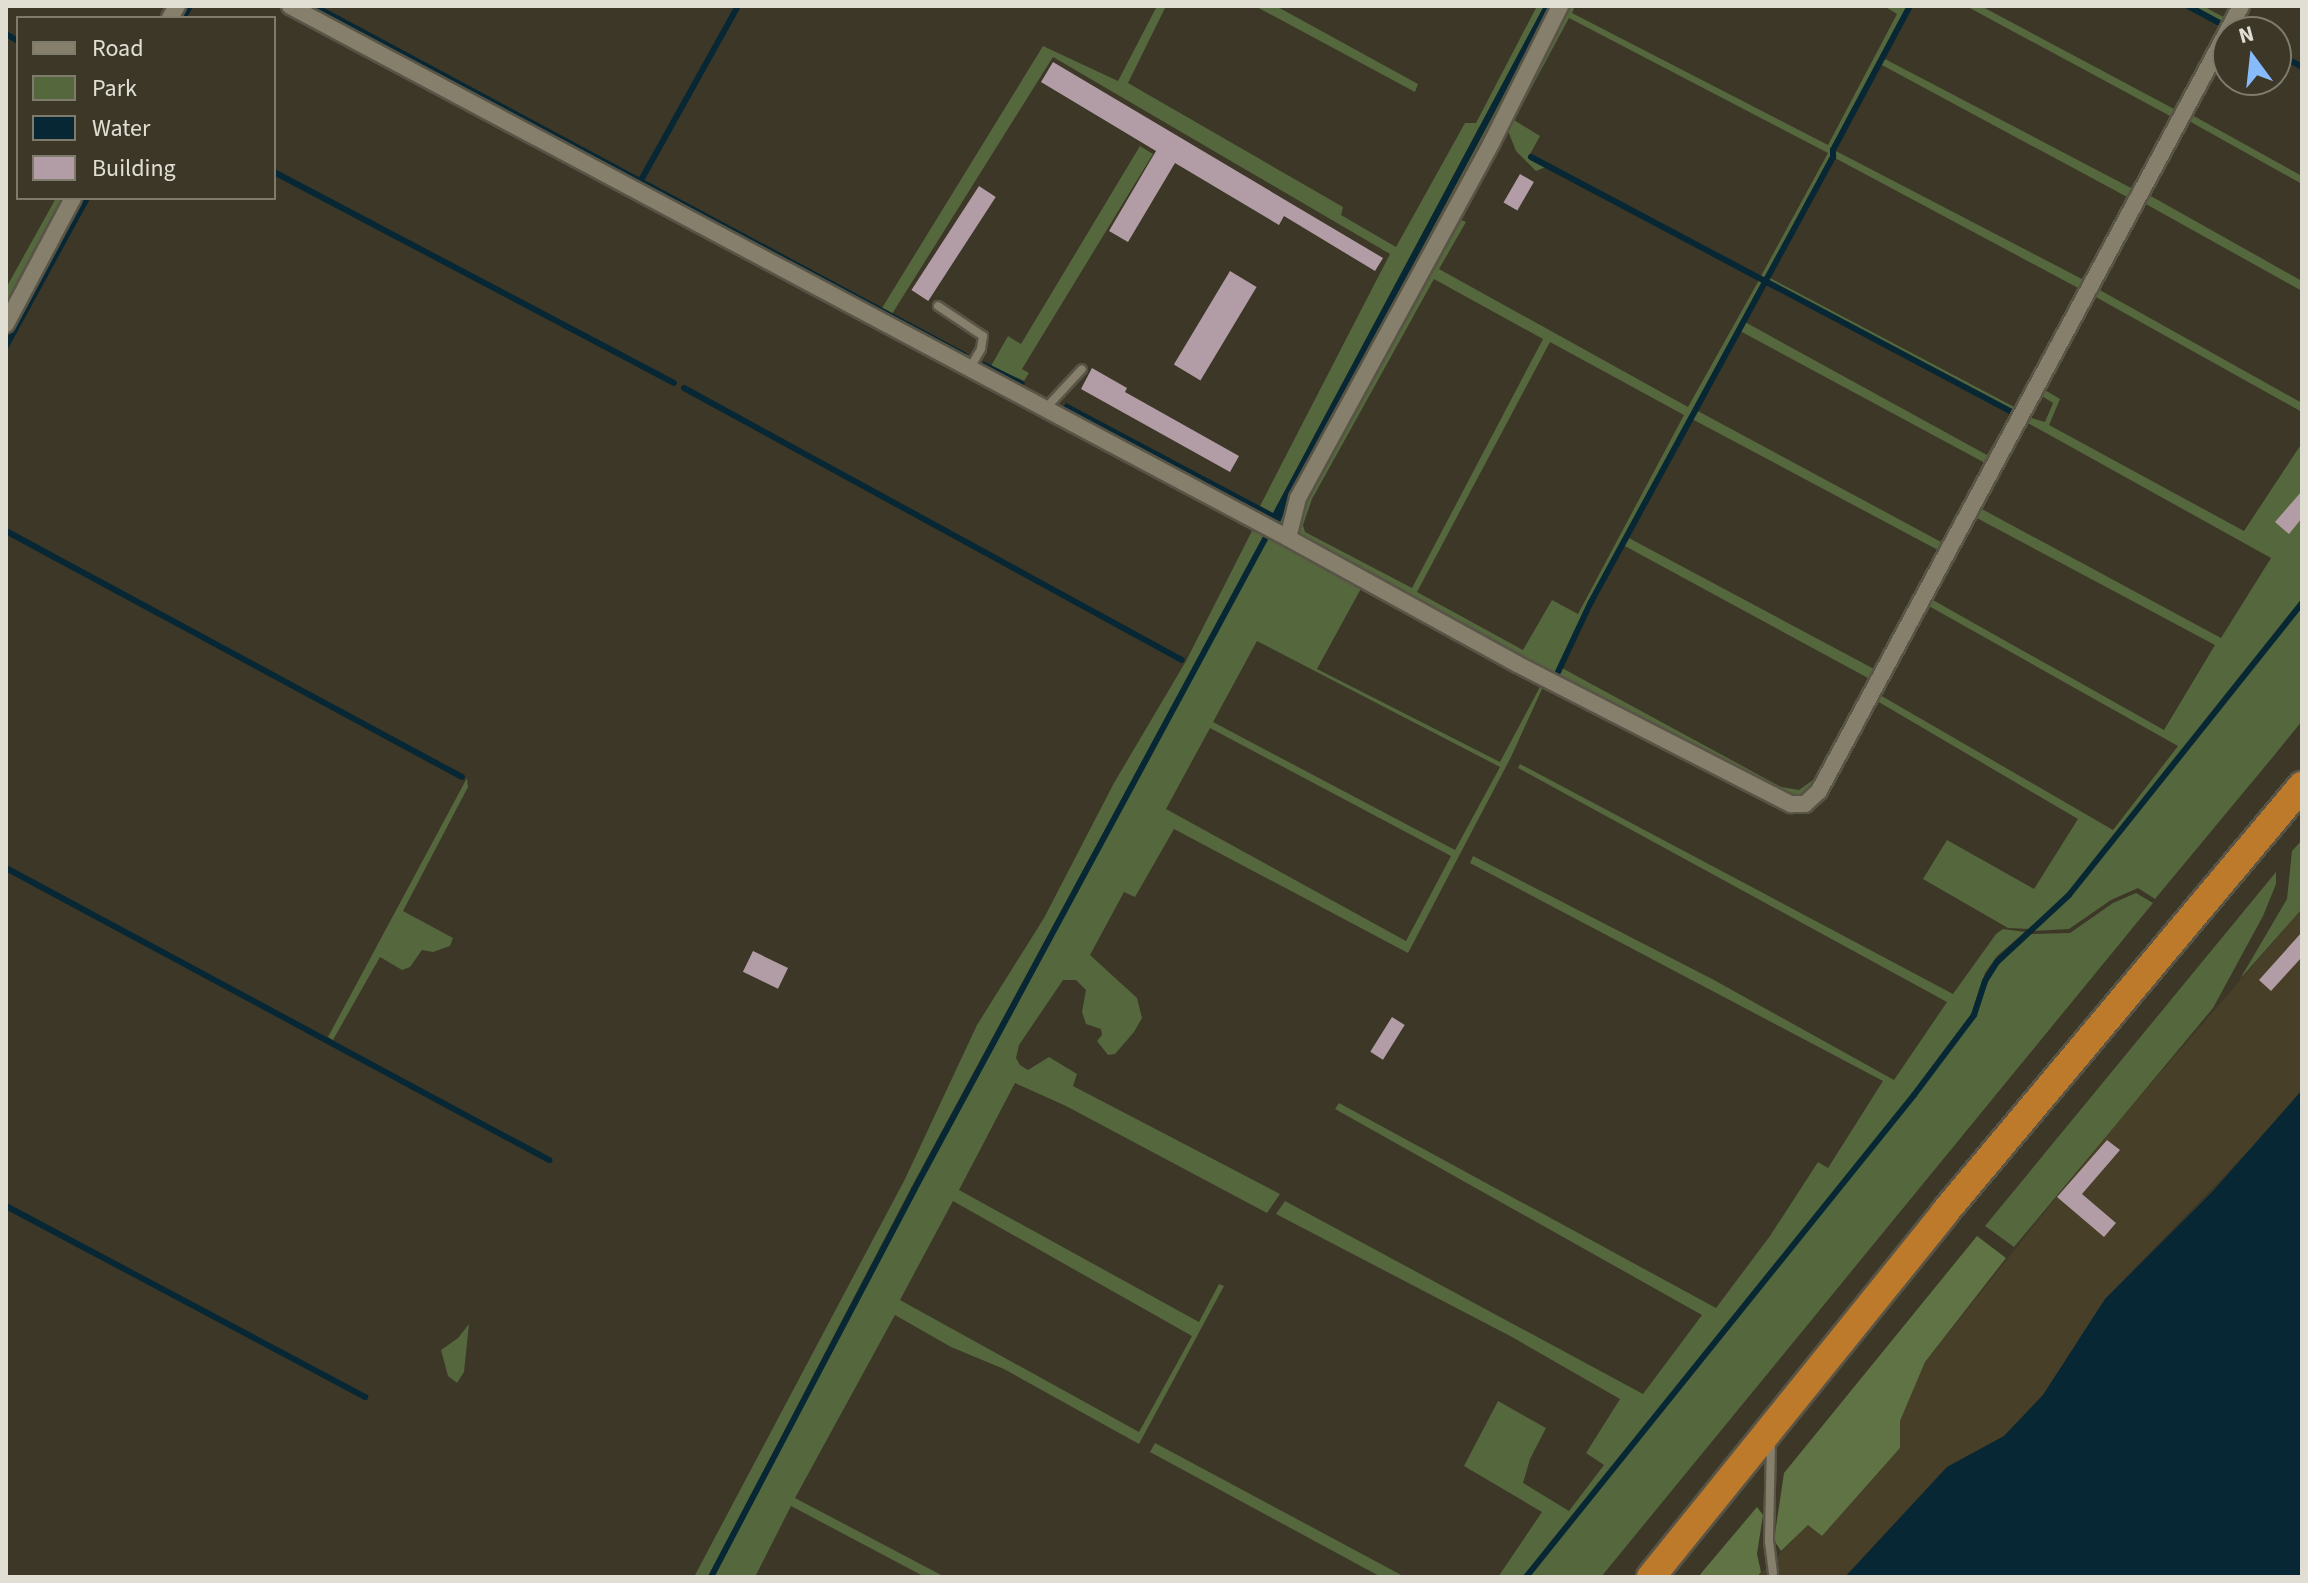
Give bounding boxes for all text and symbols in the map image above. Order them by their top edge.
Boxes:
legend [16,16,276,200]
north arrow [2212,16,2292,96]
text: N [2235,17,2258,52]
text: Road [92,31,144,66]
text: Park [92,71,137,106]
text: Water [92,111,150,146]
text: Building [92,151,176,186]

